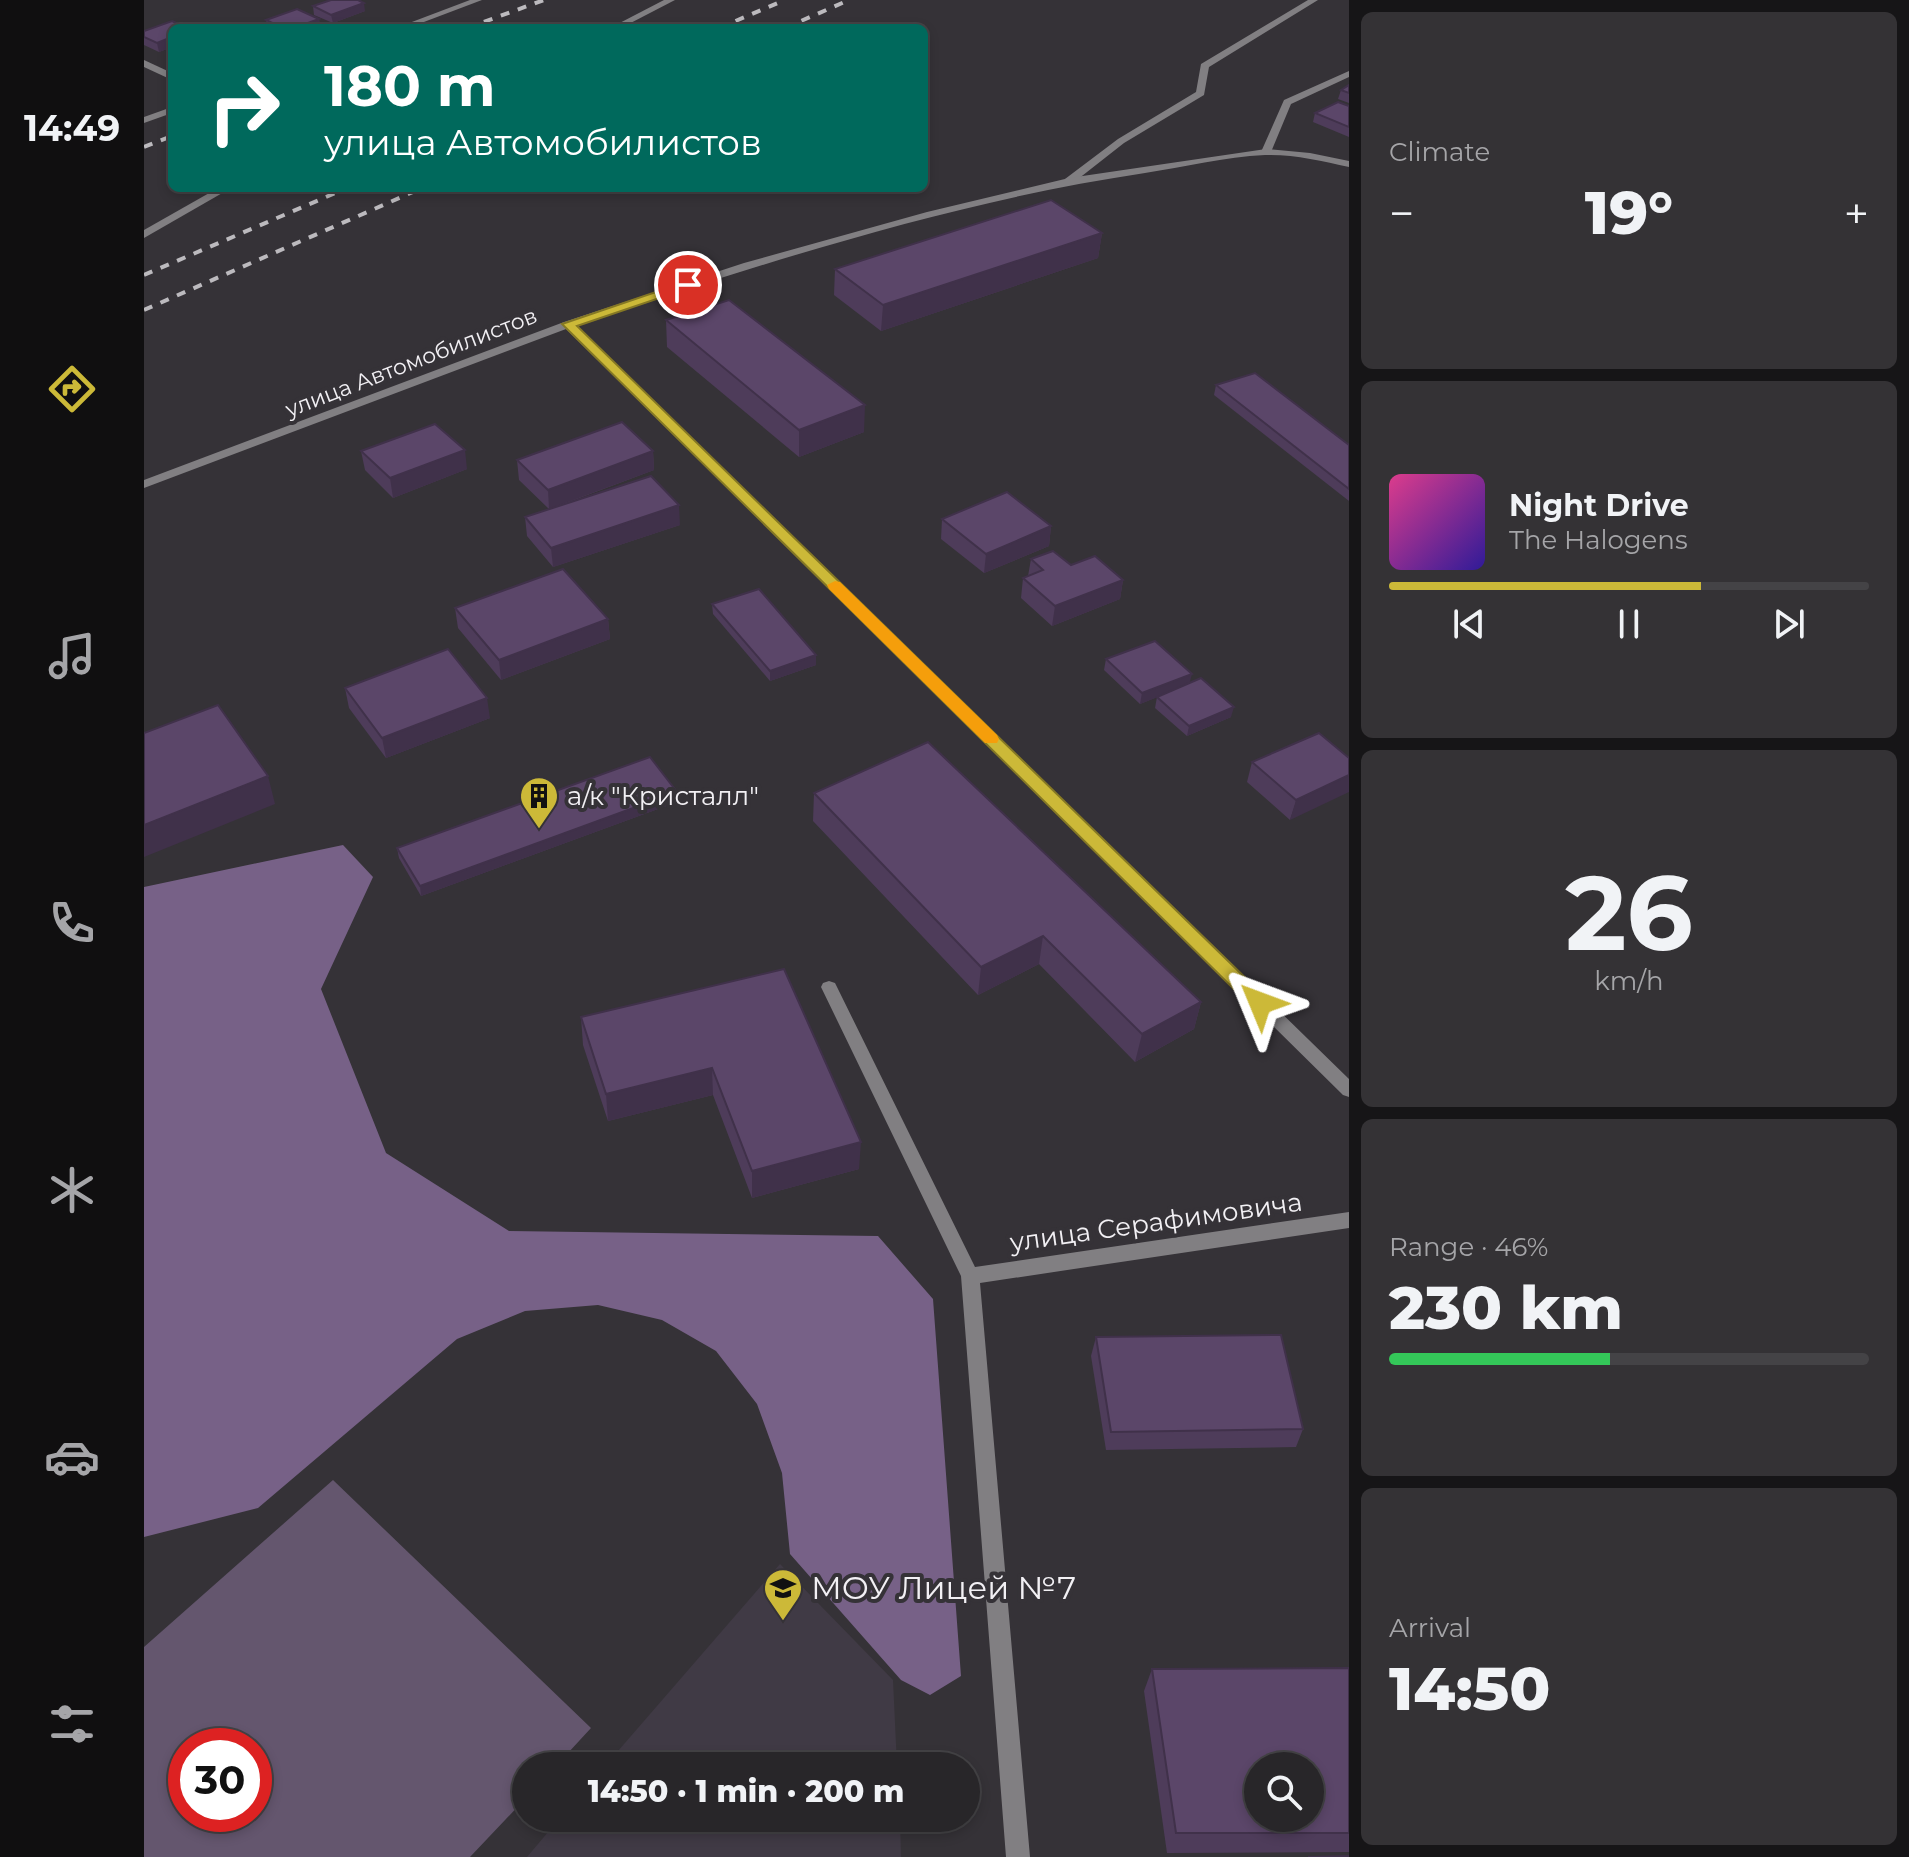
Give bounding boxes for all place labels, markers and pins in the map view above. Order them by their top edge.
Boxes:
pin [654,251,722,319]
building icon: а/к "Кристалл" [518,775,560,830]
place label: а/к "Кристалл" [567,780,759,812]
school or university icon: МОУ Лицей №7 [762,1567,804,1622]
place label: МОУ Лицей №7 [811,1568,1076,1607]

